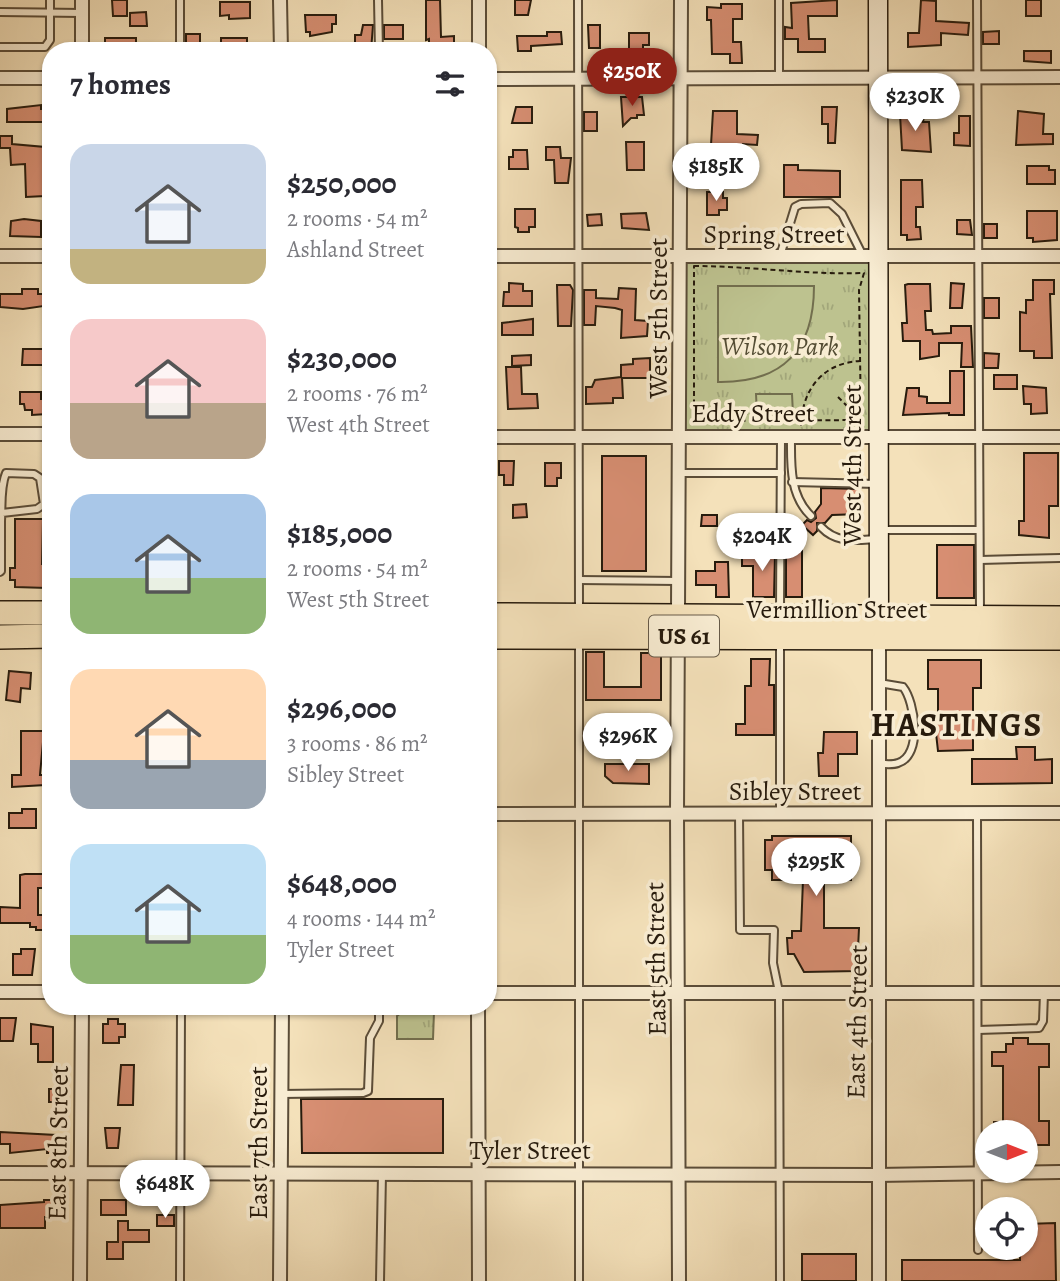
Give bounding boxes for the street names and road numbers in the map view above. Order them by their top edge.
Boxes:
street label: Spring Street [703,217,845,252]
street label: West 5th Street [641,237,676,399]
street label: West 4th Street [835,384,870,547]
street label: Eddy Street [691,396,815,431]
street label: Vermillion Street [746,592,928,627]
road number: US 61 [649,616,719,656]
street label: Sibley Street [729,774,862,809]
street label: East 5th Street [637,881,675,1036]
street label: East 4th Street [838,944,876,1100]
street label: East 8th Street [39,1065,77,1221]
street label: East 7th Street [241,1066,276,1220]
street label: Tyler Street [469,1133,591,1168]

